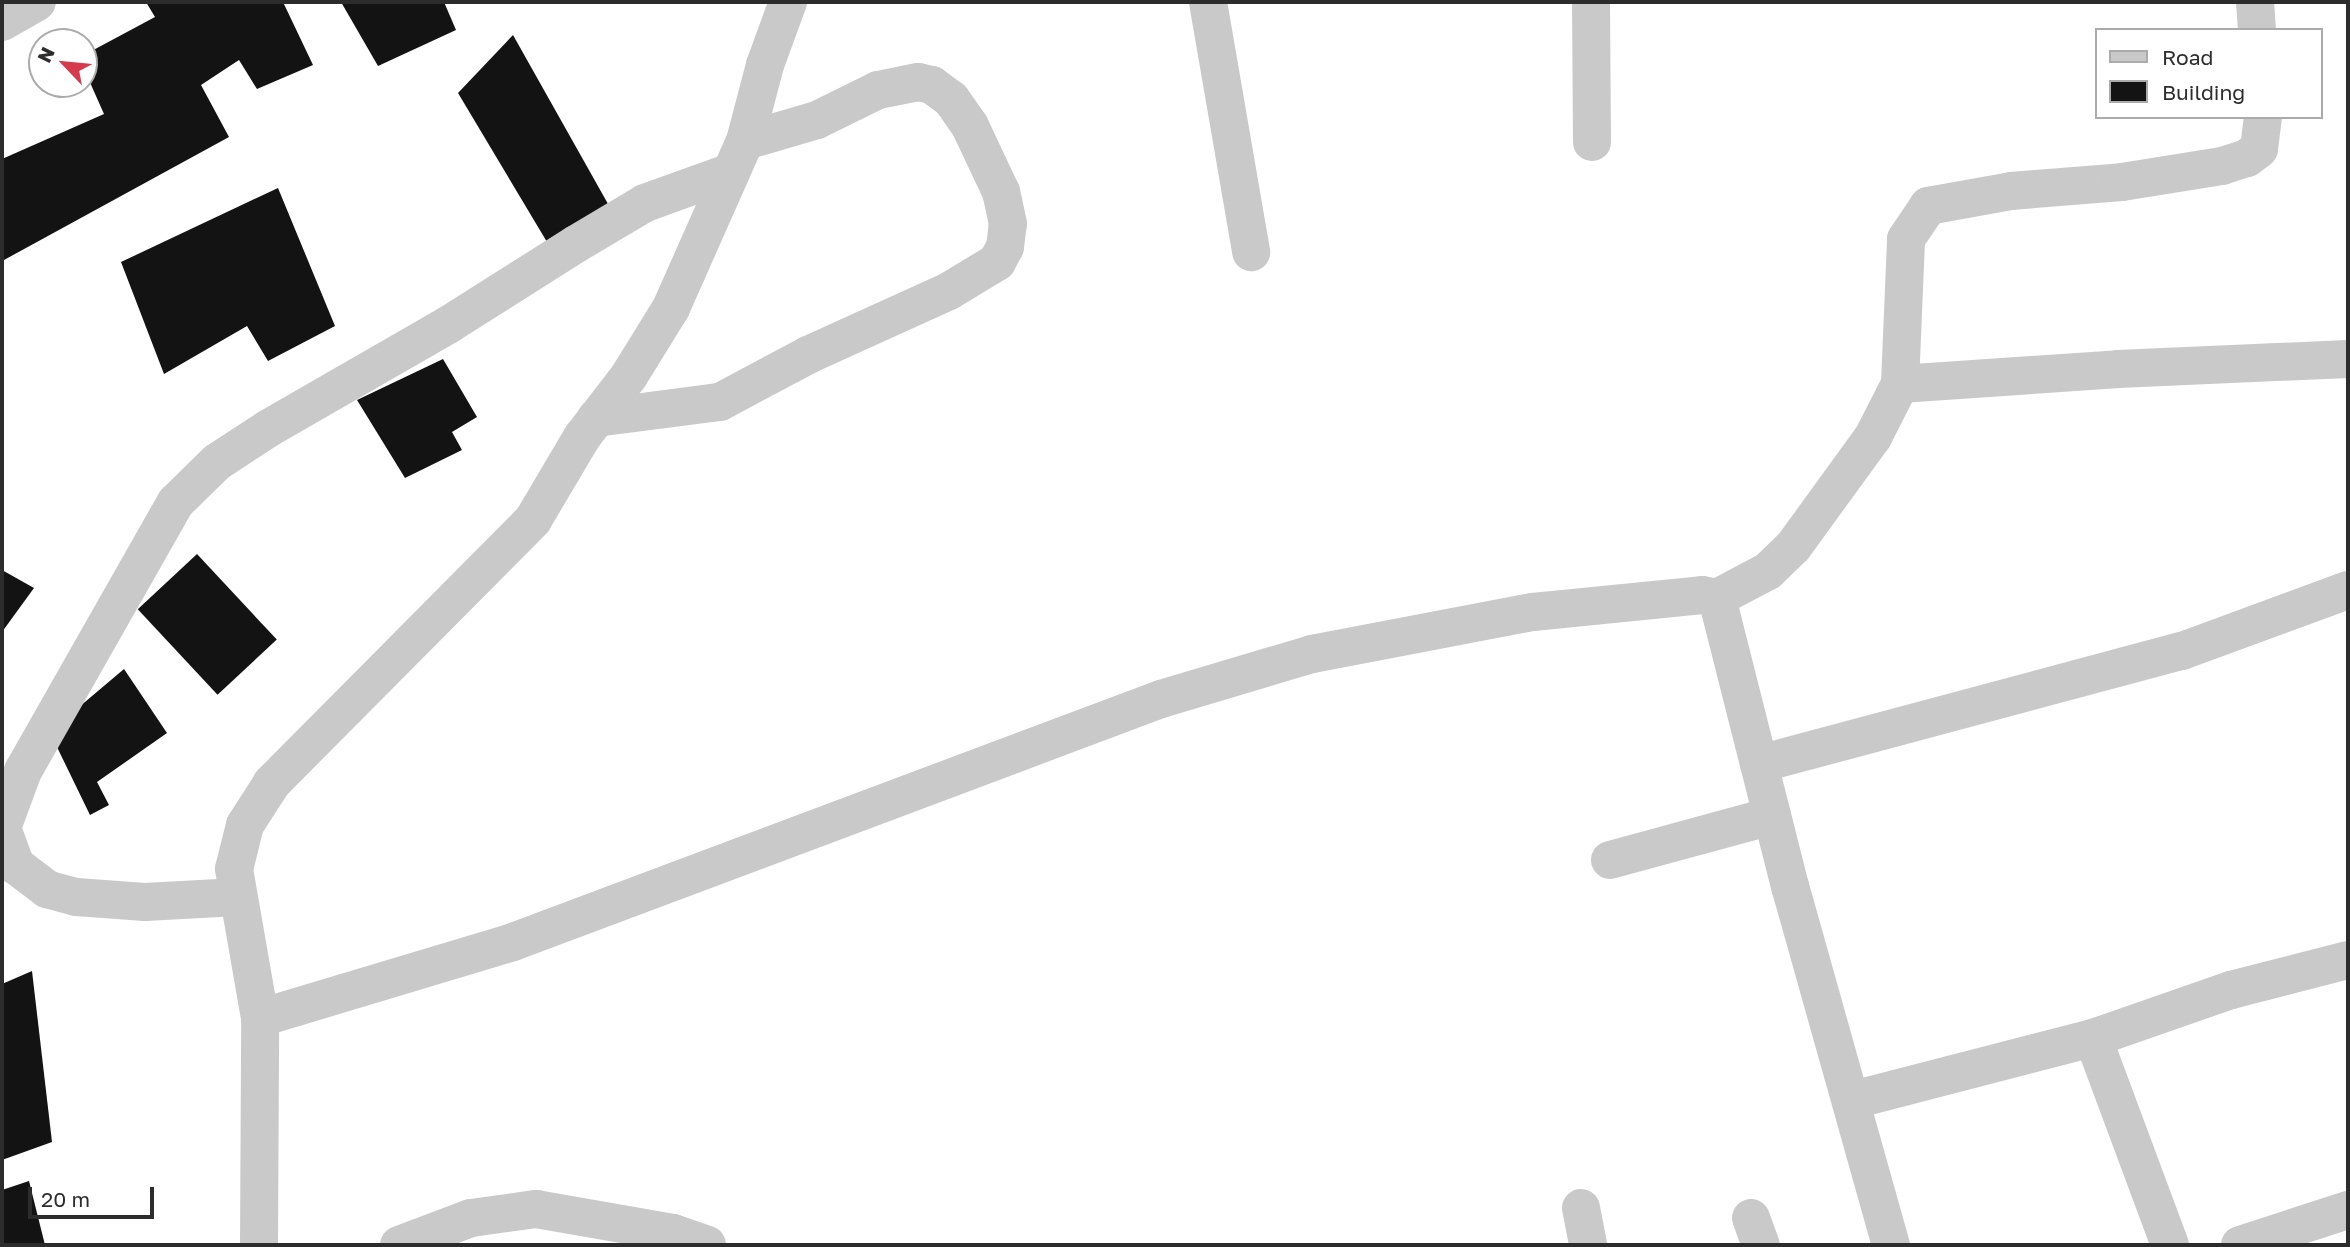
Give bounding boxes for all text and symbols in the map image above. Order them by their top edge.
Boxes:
north arrow [28,28,98,98]
legend [2094,28,2322,119]
text: N [32,43,59,66]
text: Road [2162,44,2213,70]
text: Building [2162,79,2245,105]
scale bar [32,1174,158,1218]
text: 20 m [41,1186,90,1212]

